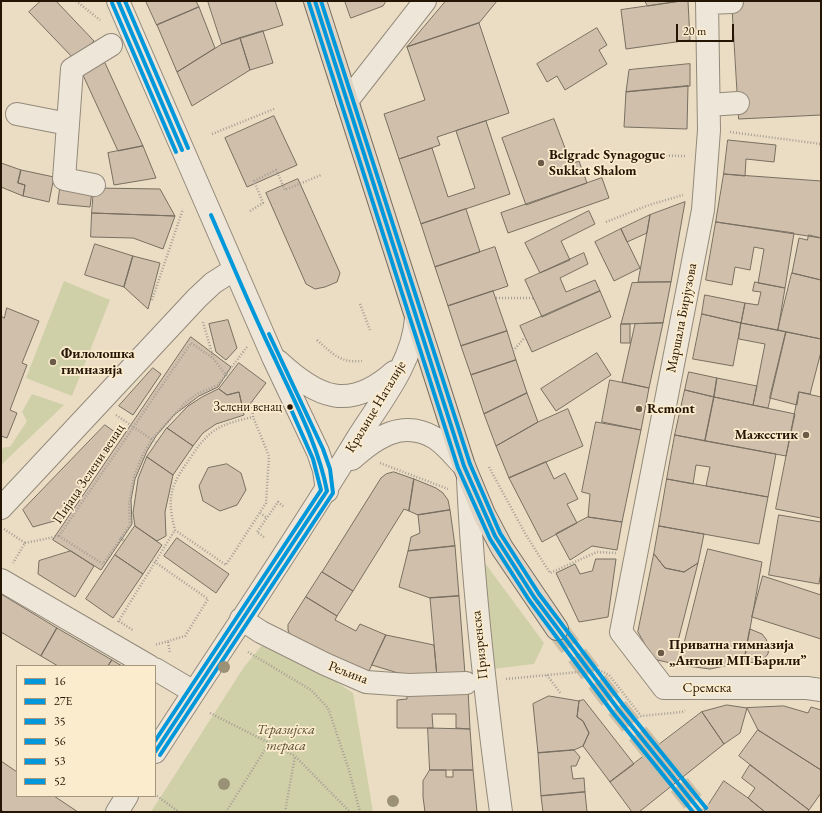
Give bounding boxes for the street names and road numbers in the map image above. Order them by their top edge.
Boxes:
street label: Маршала Бирјузова [663,262,701,374]
street label: Краљице Наталије [342,358,410,456]
street label: Пијаца Зелени венац [49,421,129,527]
street label: Призренска [468,610,492,680]
street label: Рељина [326,658,370,688]
street label: Сремска [683,680,731,696]

